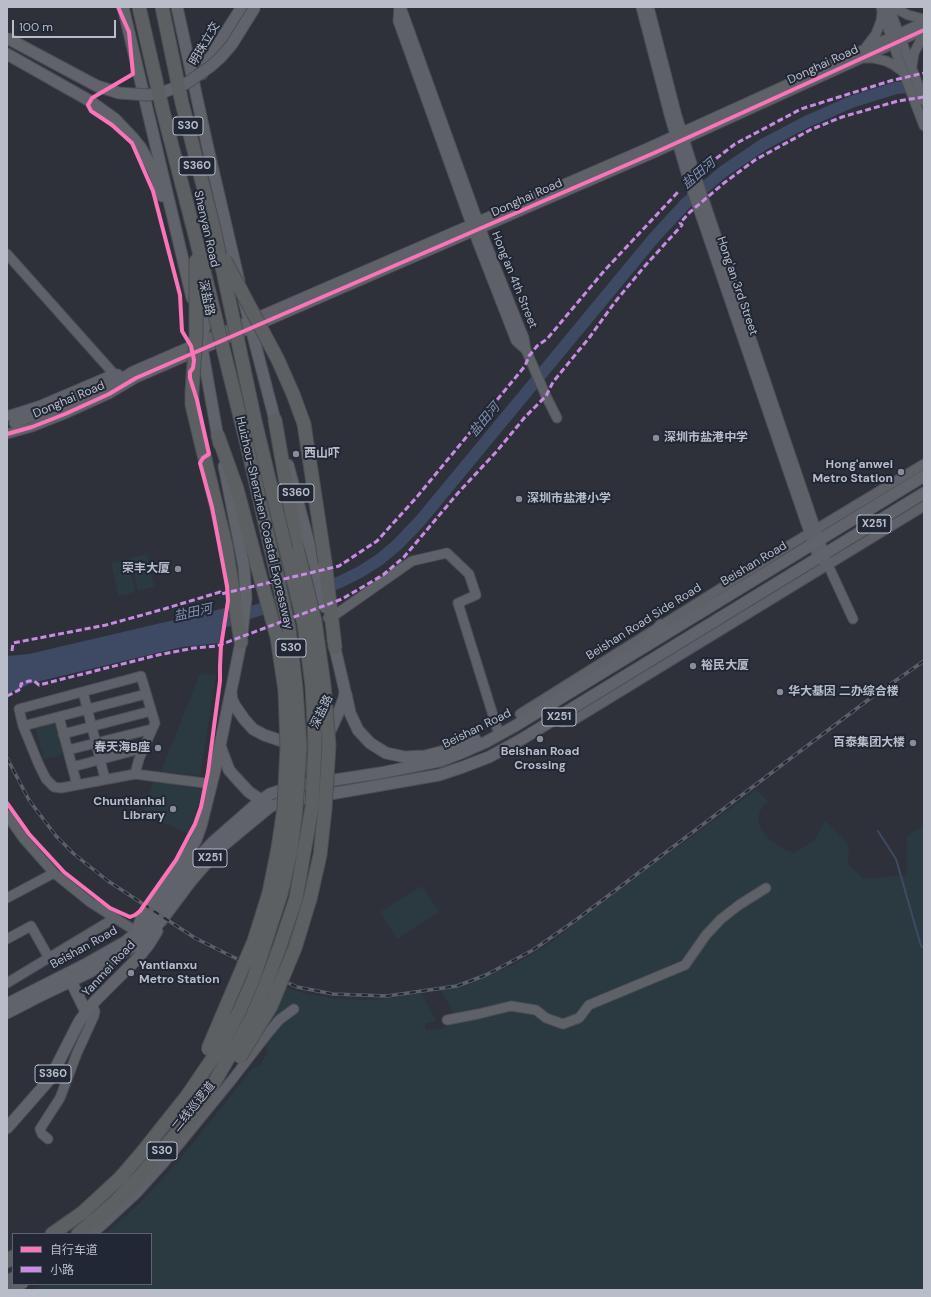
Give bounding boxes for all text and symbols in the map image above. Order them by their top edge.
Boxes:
scale bar [14,12,118,38]
text: 100 m [19,19,53,35]
street label: 明珠立交 [187,20,223,68]
street label: Donghai Road [785,42,861,88]
road number: S30 [173,117,203,135]
water label: 盐田河 [679,155,719,193]
road number: S360 [179,157,215,175]
street label: Donghai Road [489,176,565,220]
street label: Shenyan Road [190,189,222,269]
street label: Hong'an 4th Street [488,229,540,331]
street label: Hong'an 3rd Street [713,235,761,337]
street label: 深盐路 [195,279,217,317]
street label: Donghai Road [31,378,107,422]
water label: 盐田河 [466,400,504,440]
street label: Huizhou-Shenzhen Coastal Expressway [232,415,296,631]
place label: 深圳市盐港中学 [664,431,748,445]
marker: 深圳市盐港中学 [651,433,661,443]
place label: 西山吓 [304,447,340,461]
marker: 西山吓 [291,449,301,459]
place label: Hong'anwei Metro Station [812,458,893,486]
marker: Hong'anwei Metro Station [896,467,906,477]
road number: S360 [278,484,314,502]
place label: 深圳市盐港小学 [527,492,611,506]
marker: 深圳市盐港小学 [514,494,524,504]
road number: X251 [857,515,891,533]
street label: Beishan Road [718,539,790,589]
place label: 荣丰大厦 [122,562,170,576]
marker: 荣丰大厦 [173,564,183,574]
street label: Beishan Road Side Road [584,581,704,663]
water label: 盐田河 [172,601,214,625]
road number: S30 [276,639,306,657]
place label: 裕民大厦 [701,659,749,673]
marker: 裕民大厦 [688,661,698,671]
place label: 华大基因 二办综合楼 [788,685,899,699]
marker: 华大基因 二办综合楼 [775,687,785,697]
street label: 深盐路 [308,693,336,731]
street label: Beishan Road [440,706,514,752]
road number: X251 [542,708,576,726]
marker: Beishan Road Crossing [535,734,545,744]
place label: 百泰集团大楼 [833,736,905,750]
marker: 百泰集团大楼 [908,738,918,748]
place label: 春天海B座 [94,741,150,755]
marker: 春天海B座 [153,743,163,753]
place label: Beishan Road Crossing [501,745,579,773]
place label: Chuntianhai Library [93,795,165,823]
marker: Chuntianhai Library [168,804,178,814]
road number: X251 [193,849,227,867]
street label: Beishan Road [48,924,120,972]
street label: Yanmei Road [80,938,138,1000]
place label: Yantianxu Metro Station [139,959,220,987]
marker: Yantianxu Metro Station [126,968,136,978]
road number: S360 [35,1065,71,1083]
street label: 二线巡逻道 [170,1079,218,1135]
road number: S30 [147,1142,177,1160]
legend [12,1233,152,1285]
text: 自行车道 [50,1242,98,1258]
text: 小路 [50,1262,74,1278]

